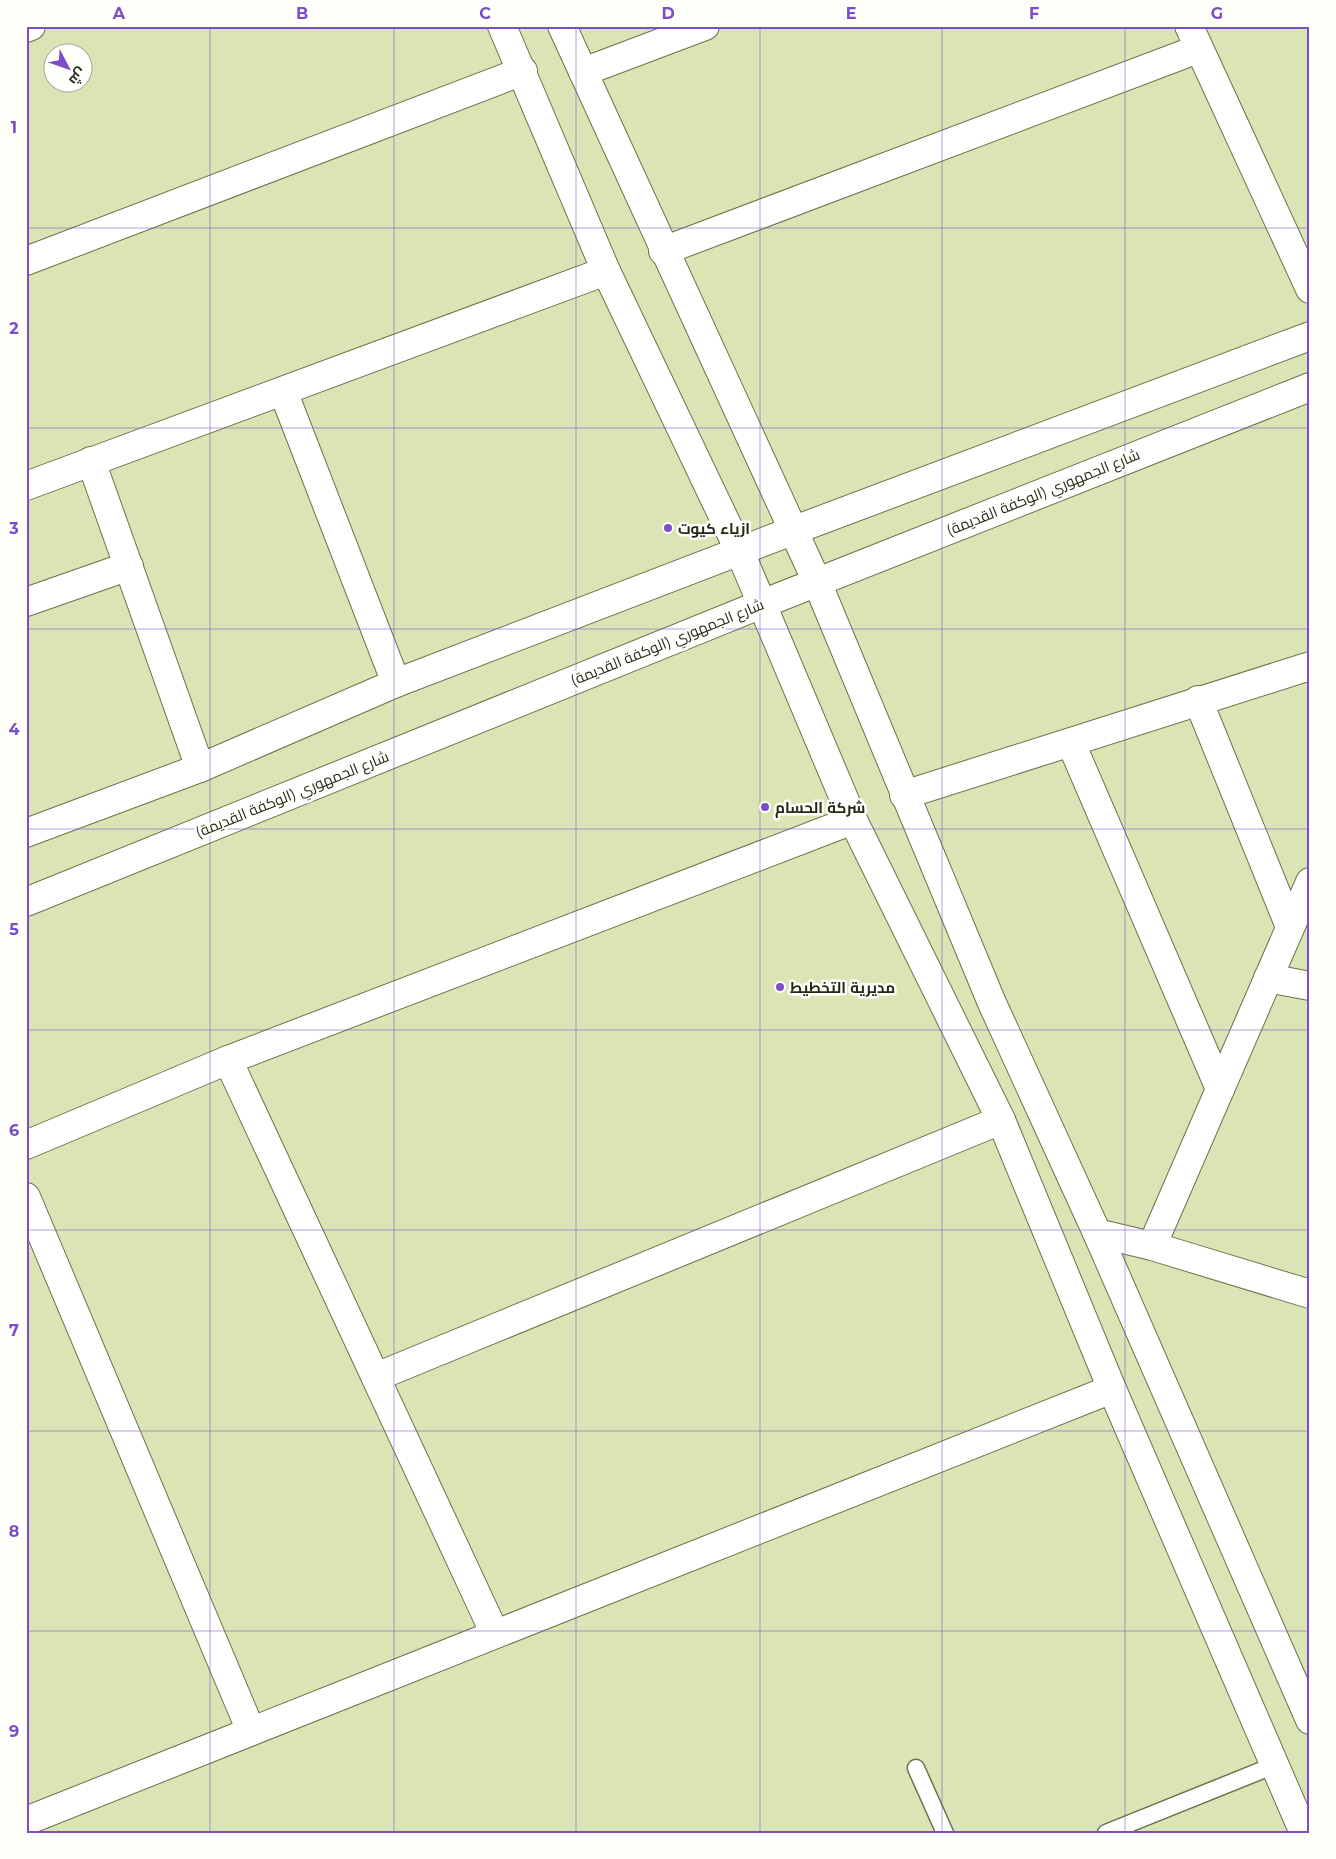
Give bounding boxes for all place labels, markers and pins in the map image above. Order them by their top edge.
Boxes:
place label: ازياء كيوت [678,519,750,538]
marker: ازياء كيوت [662,522,674,534]
place label: شركة الحسام [775,798,865,818]
marker: شركة الحسام [759,801,771,813]
place label: مديرية التخطيط [790,978,895,997]
marker: مديرية التخطيط [774,981,786,993]

